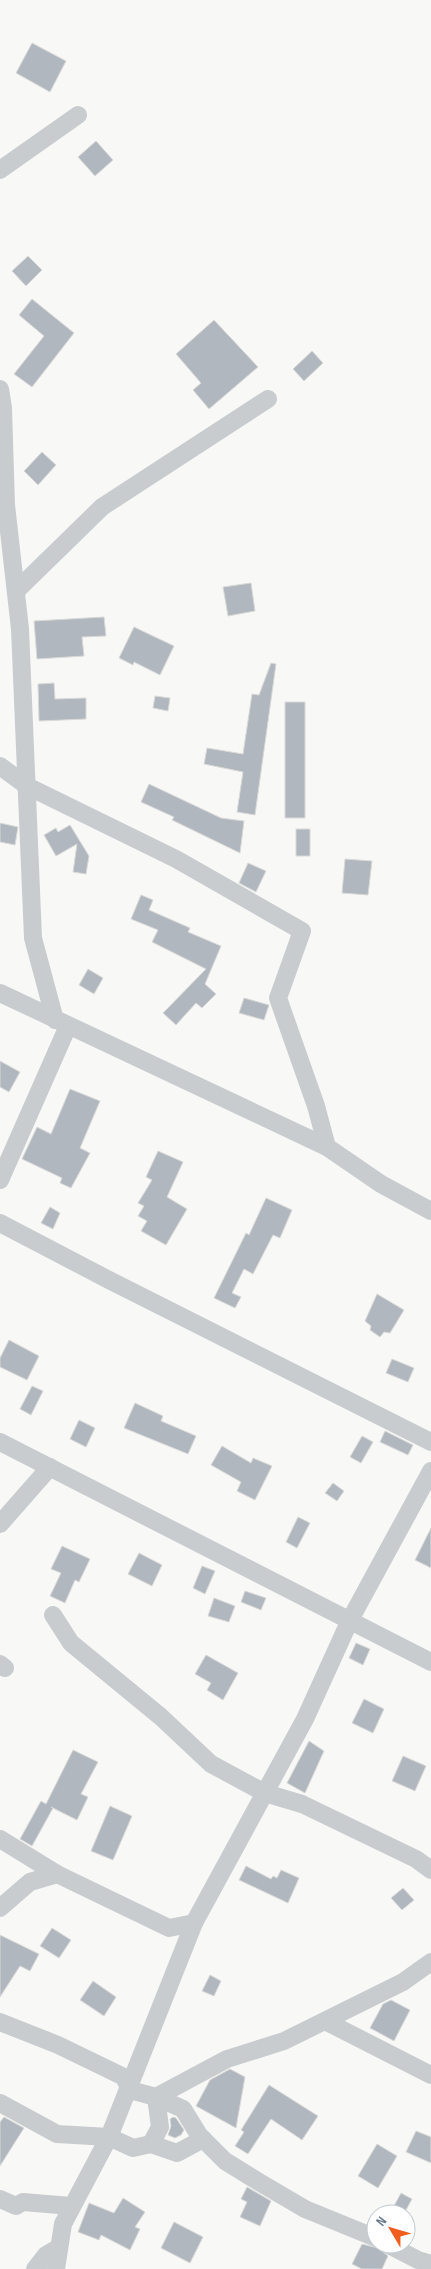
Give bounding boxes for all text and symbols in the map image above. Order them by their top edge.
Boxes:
north arrow [366,2204,416,2254]
text: N [372,2213,390,2229]

